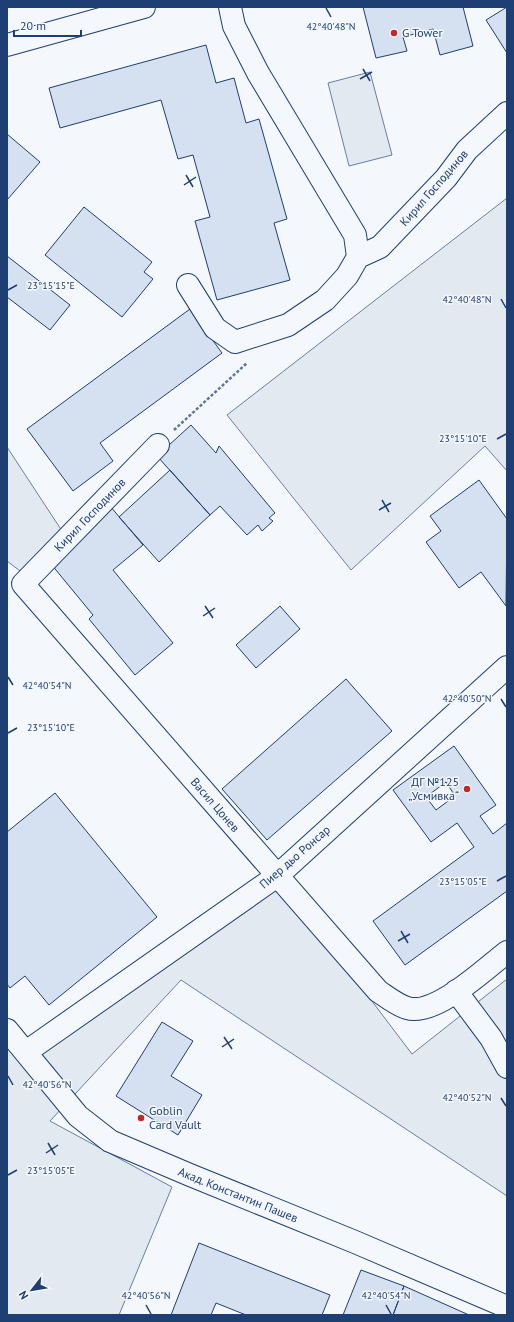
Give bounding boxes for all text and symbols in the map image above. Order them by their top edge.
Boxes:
scale bar [14,12,81,38]
text: 20 m [20,18,46,33]
text: 42°40'48"N [306,20,356,33]
place label: G Tower [402,25,442,40]
marker: G Tower [389,28,399,38]
street label: Кирил Господинов [396,146,471,229]
text: 23°15'15"E [27,279,75,292]
text: 42°40'48"N [442,293,492,306]
text: 23°15'10"E [439,432,487,445]
street label: Кирил Господинов [51,475,129,555]
text: 42°40'54"N [22,679,72,692]
text: 42°40'50"N [442,692,492,705]
text: 23°15'10"E [27,721,75,734]
street label: Васил Цонев [188,774,243,835]
place label: ДГ №125 „Усмивка“ [408,774,459,803]
marker: ДГ №125 „Усмивка“ [462,784,472,794]
street label: Пиер дьо Ронсар [256,822,333,891]
text: 23°15'05"E [439,875,487,888]
text: 42°40'56"N [22,1078,72,1091]
text: 42°40'52"N [442,1091,492,1104]
place label: Goblin Card Vault [149,1103,201,1132]
marker: Goblin Card Vault [136,1113,146,1123]
text: 23°15'05"E [27,1164,75,1177]
street label: Акад. Константин Пашев [176,1164,300,1225]
north arrow [12,1270,52,1310]
text: N [16,1288,31,1302]
text: 42°40'56"N [121,1289,171,1302]
text: 42°40'54"N [361,1289,411,1302]

